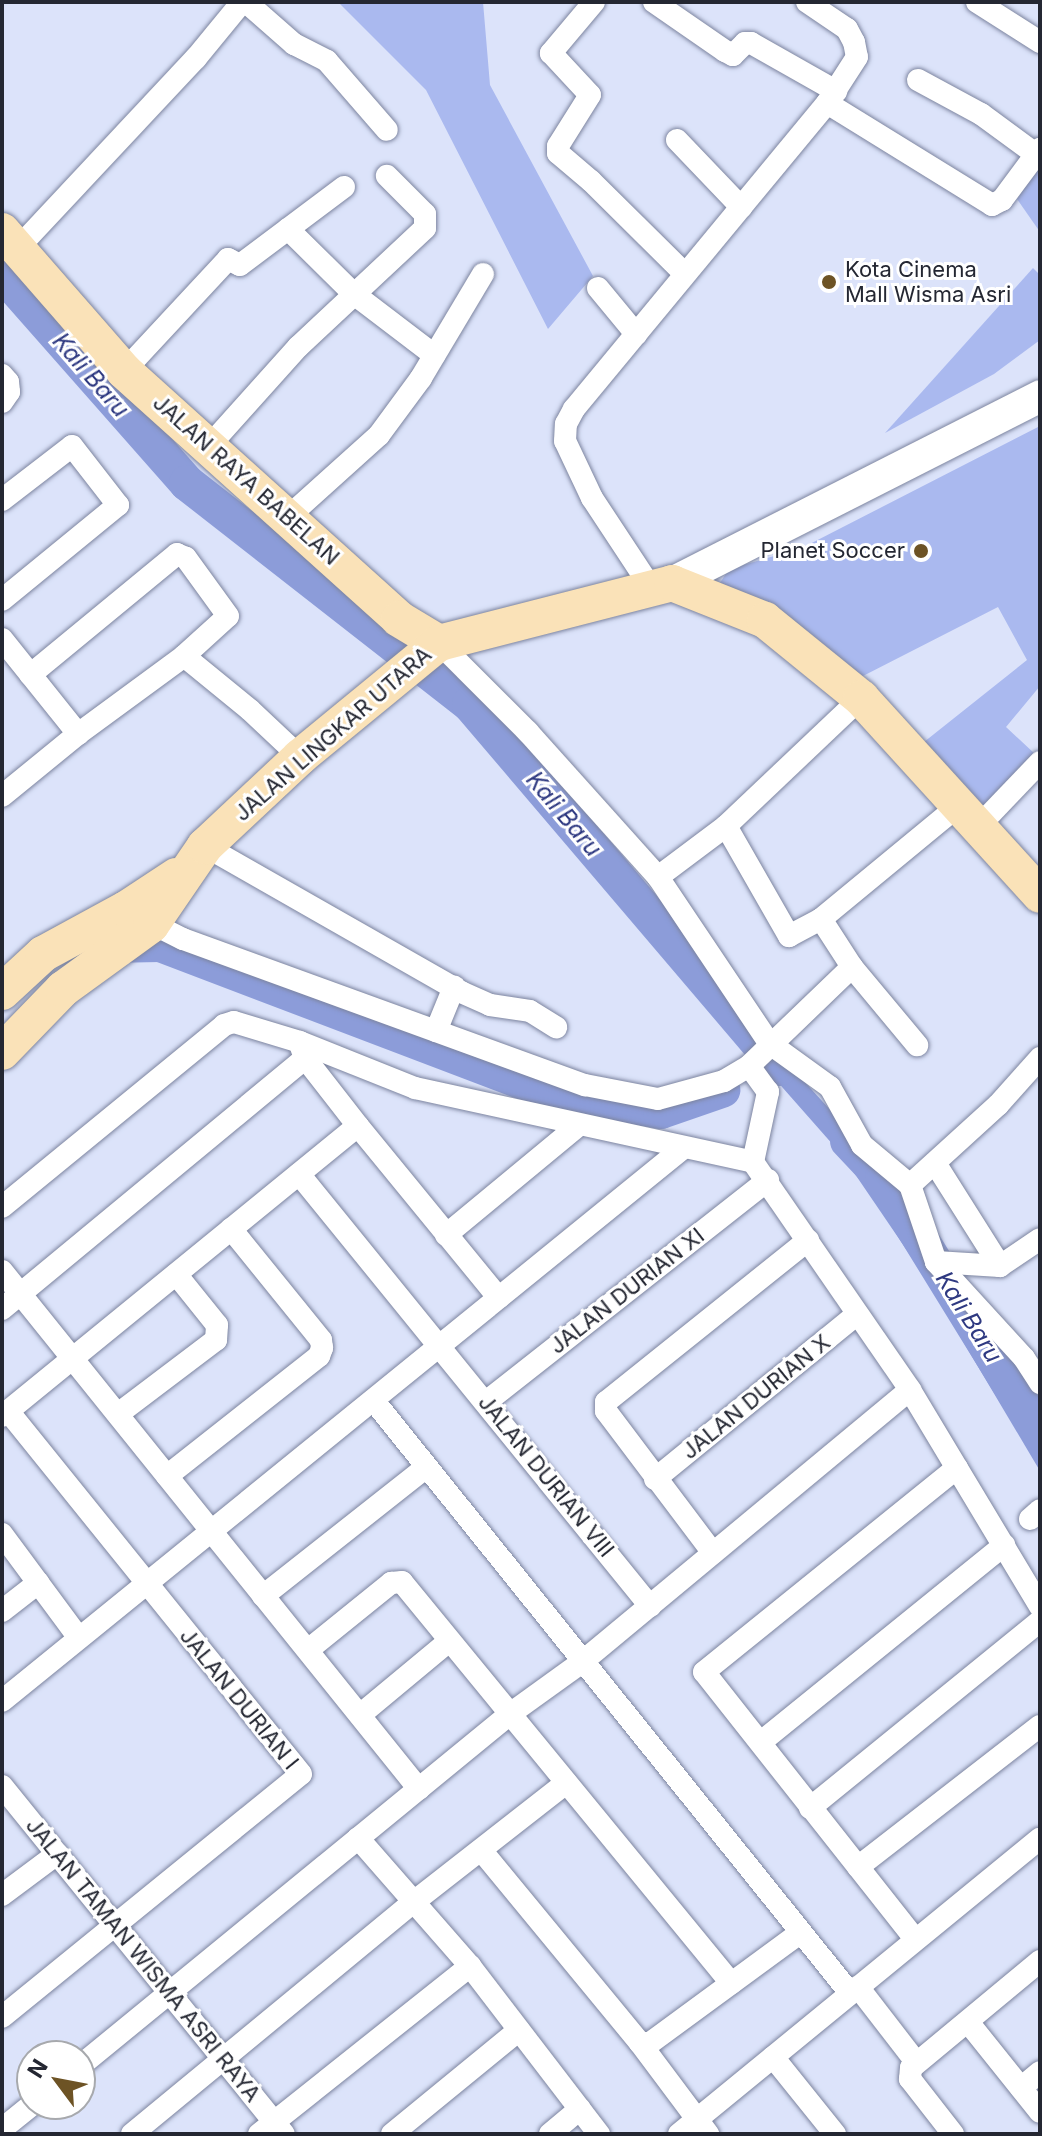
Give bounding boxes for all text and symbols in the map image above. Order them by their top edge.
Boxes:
place label: Kota Cinema Mall Wisma Asri [845,256,1011,308]
marker: Kota Cinema Mall Wisma Asri [820,273,838,291]
water label: Kali Baru [47,327,135,423]
street label: JALAN RAYA BABELAN [147,389,345,571]
place label: Planet Soccer [761,538,905,564]
marker: Planet Soccer [912,542,930,560]
street label: JALAN LINGKAR UTARA [229,641,437,827]
water label: Kali Baru [520,766,608,862]
street label: JALAN DURIAN XI [544,1222,710,1360]
water label: Kali Baru [930,1266,1008,1368]
street label: JALAN DURIAN X [677,1329,835,1465]
street label: JALAN DURIAN VIII [473,1390,619,1562]
street label: JALAN DURIAN I [174,1623,304,1775]
street label: JALAN TAMAN WISMA ASRI RAYA [20,1813,266,2107]
north arrow [16,2040,96,2120]

